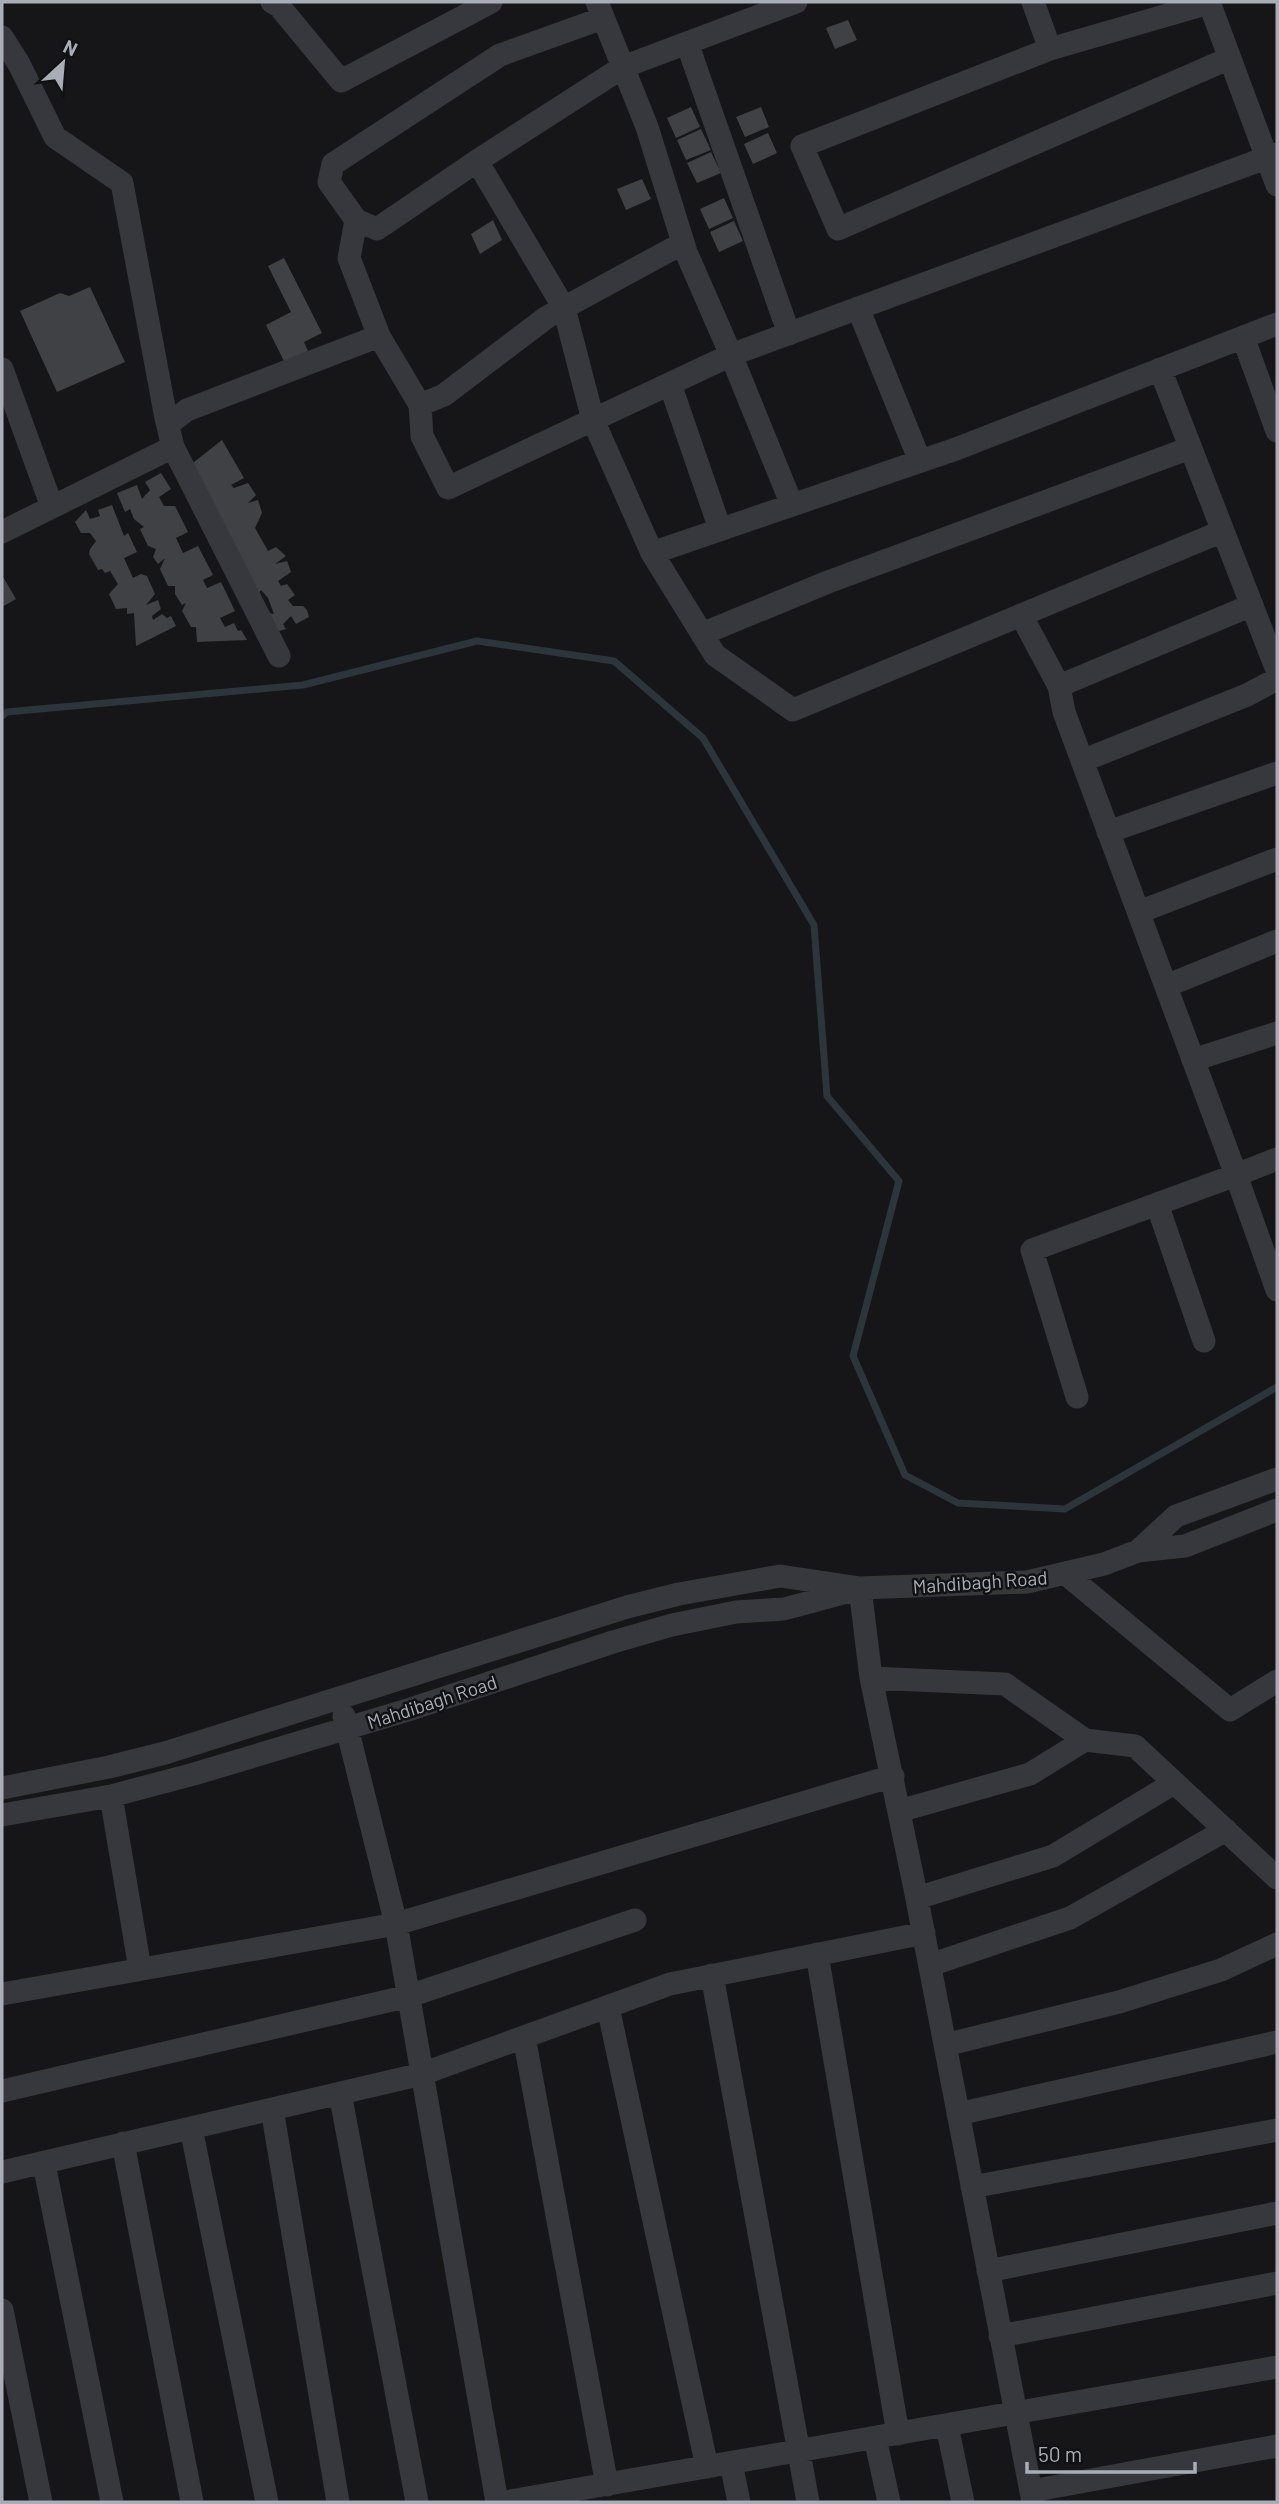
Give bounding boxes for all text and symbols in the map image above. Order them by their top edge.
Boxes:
north arrow [28,28,98,98]
text: N [60,34,81,60]
street label: Mahdibagh Road [912,1565,1048,1598]
street label: Mahdibagh Road [364,1670,500,1733]
scale bar [1027,2430,1195,2474]
text: 50 m [1038,2441,1082,2466]

